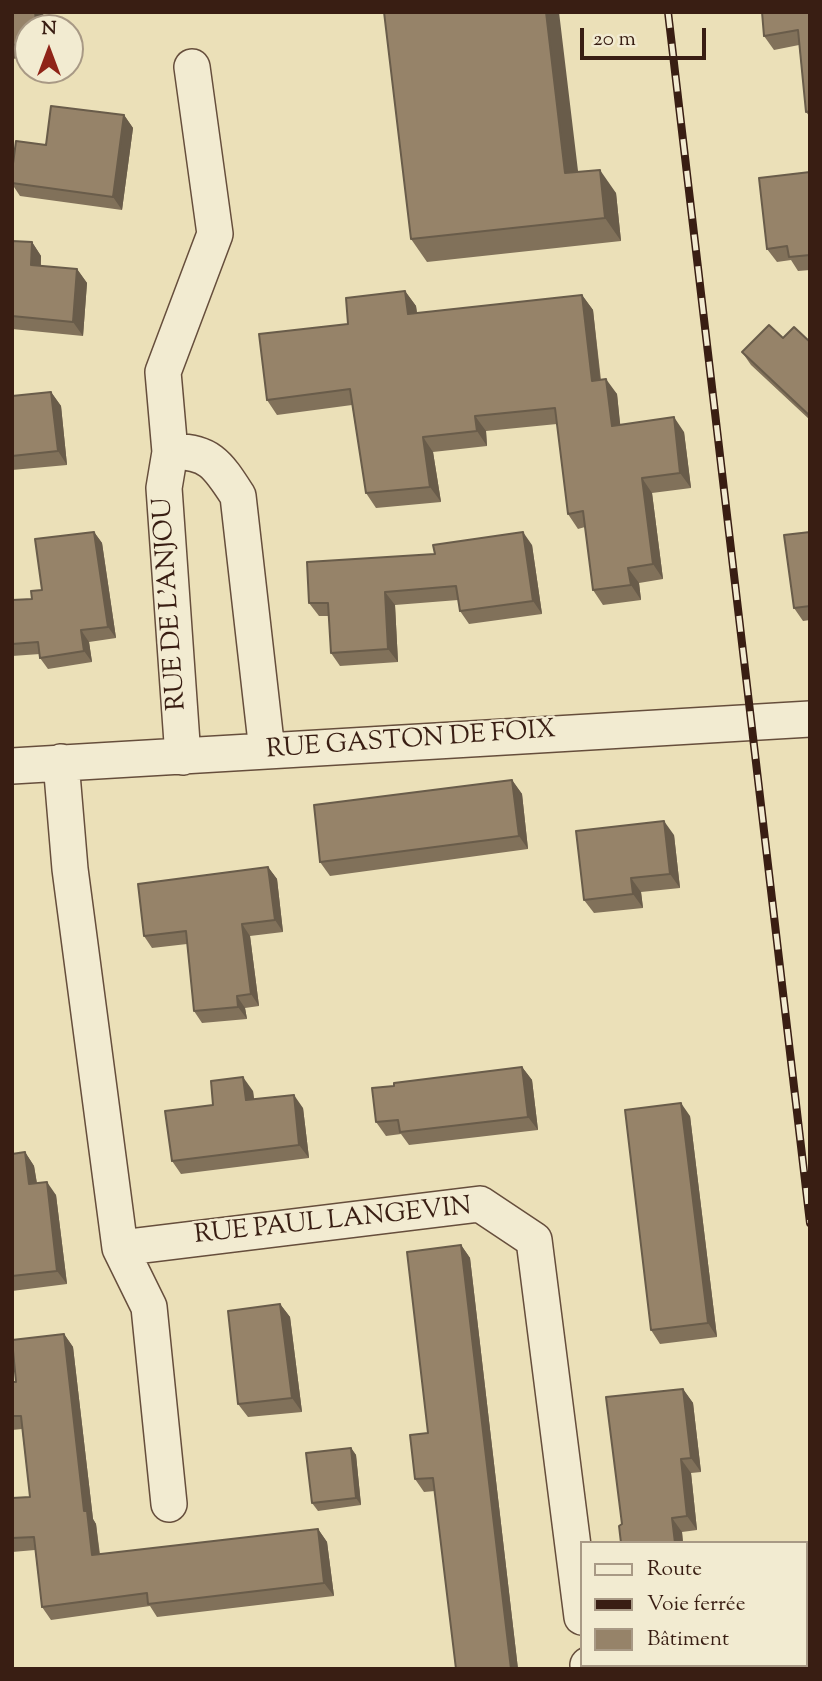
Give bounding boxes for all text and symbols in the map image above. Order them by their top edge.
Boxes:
north arrow [14,14,84,84]
scale bar [584,14,710,58]
text: N [41,16,57,43]
text: 20 m [593,25,636,55]
street label: RUE DE L'ANJOU [149,497,195,711]
street label: RUE GASTON DE FOIX [265,716,557,768]
street label: RUE PAUL LANGEVIN [193,1193,473,1253]
legend [580,1541,808,1667]
text: Route [647,1555,702,1585]
text: Voie ferrée [647,1590,745,1620]
text: Bâtiment [647,1625,729,1655]

